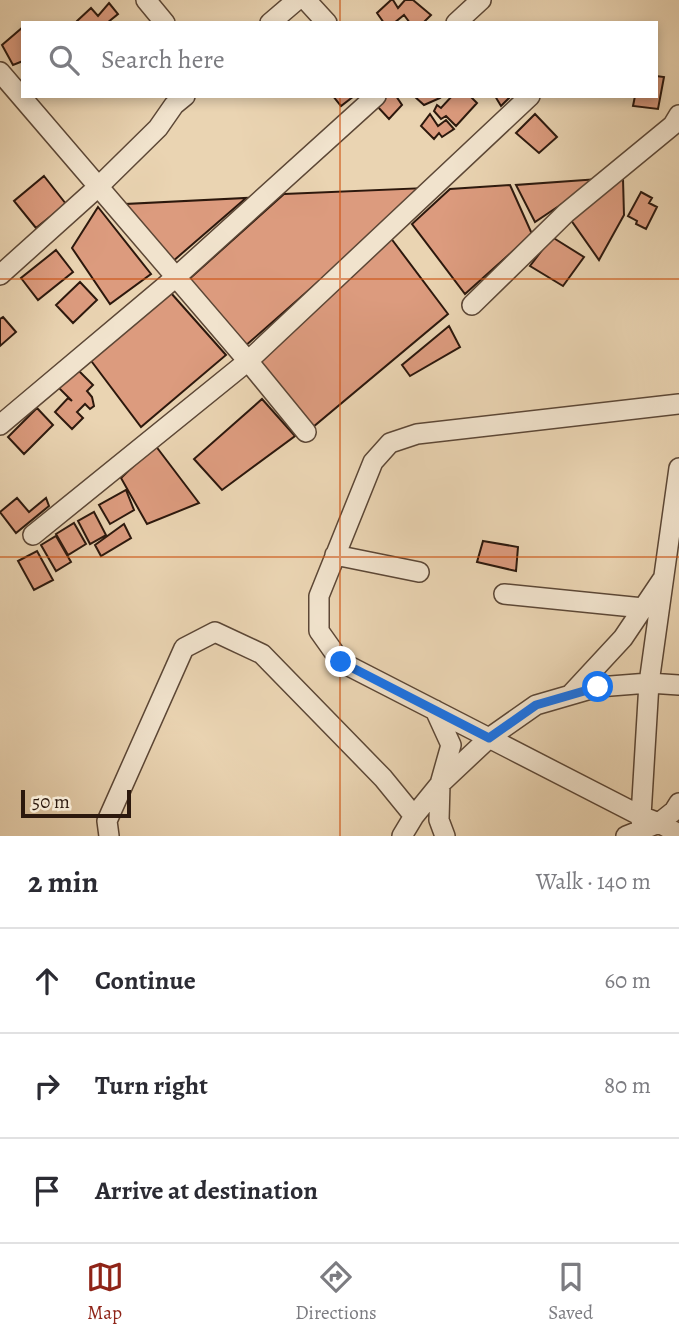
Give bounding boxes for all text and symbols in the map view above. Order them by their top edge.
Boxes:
search box [21,21,658,98]
icon: search [45,41,83,79]
text: Search here [101,42,225,77]
route end [325,646,356,677]
route start [582,671,613,702]
scale bar [21,787,131,819]
text: 50 m [32,789,70,815]
text: 2 min [28,862,98,902]
text: Walk · 140 m [536,866,651,897]
icon: ahead [28,962,66,1000]
text: Continue [95,963,196,998]
text: 60 m [604,965,651,996]
icon: right [28,1067,66,1105]
text: Turn right [95,1068,208,1103]
text: 80 m [604,1070,651,1101]
icon: arrive [28,1172,66,1210]
text: Arrive at destination [95,1173,318,1208]
tab: Map [86,1258,124,1326]
tab: Directions [295,1258,377,1326]
tab: Saved [548,1258,593,1326]

